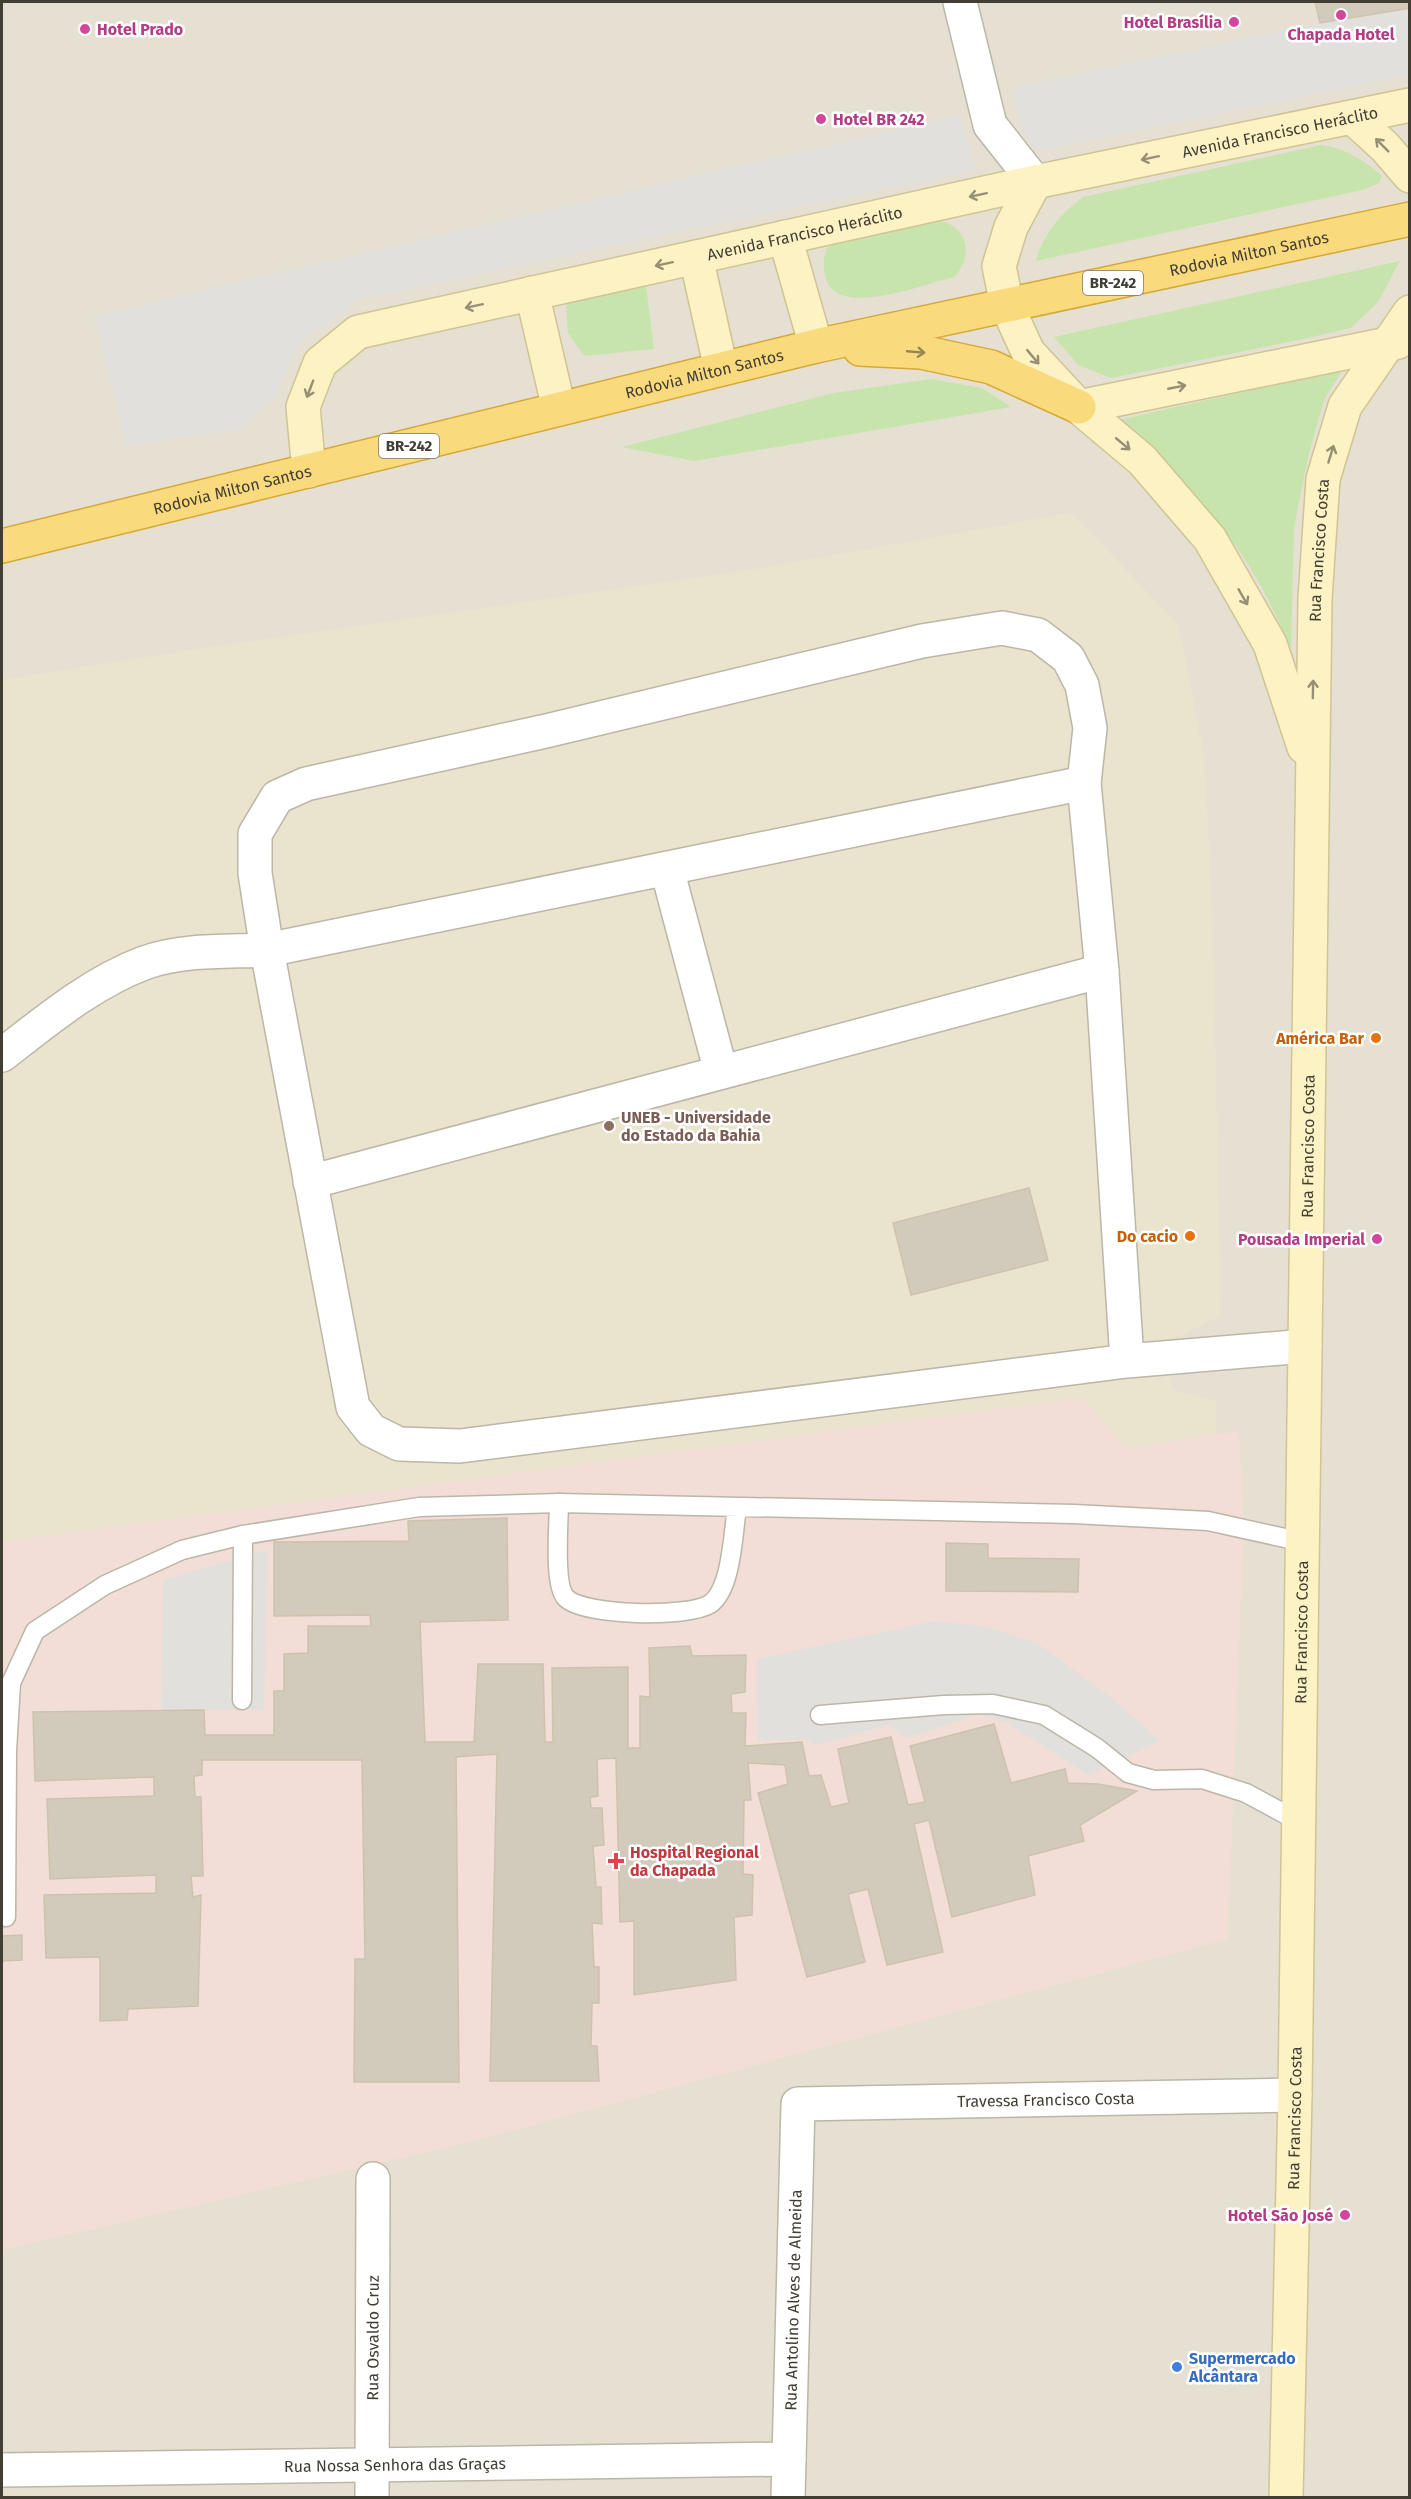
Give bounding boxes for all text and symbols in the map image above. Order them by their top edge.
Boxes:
marker: Chapada Hotel [1334,8,1348,22]
place label: Hotel Brasília [1124,13,1222,32]
marker: Hotel Brasília [1227,15,1241,29]
place label: Hotel Prado [97,20,183,39]
marker: Hotel Prado [78,22,92,36]
place label: Chapada Hotel [1288,25,1395,44]
street label: Avenida Francisco Heráclito [1180,103,1380,162]
place label: Hotel BR 242 [833,110,925,129]
marker: Hotel BR 242 [814,112,828,126]
one-way arrow [1374,138,1389,152]
one-way arrow [1141,153,1160,165]
one-way arrow [968,190,988,201]
street label: Avenida Francisco Heráclito [705,203,904,264]
street label: Rodovia Milton Santos [1168,228,1331,280]
one-way arrow [655,259,674,270]
road number: BR-242 [1083,271,1143,295]
one-way arrow [464,300,483,312]
street label: Rodovia Milton Santos [623,345,785,403]
one-way arrow [906,347,926,358]
one-way arrow [1026,349,1040,364]
one-way arrow [304,379,315,397]
one-way arrow [1167,381,1187,392]
road number: BR-242 [379,434,439,458]
one-way arrow [1115,438,1131,451]
one-way arrow [1326,445,1337,464]
street label: Rodovia Milton Santos [151,461,313,519]
street label: Rua Francisco Costa [1306,478,1333,622]
one-way arrow [1237,588,1249,605]
one-way arrow [1307,680,1319,700]
place label: América Bar [1275,1029,1365,1048]
marker: América Bar [1369,1031,1383,1045]
street label: Rua Francisco Costa [1298,1074,1319,1218]
place label: UNEB - Universidade do Estado da Bahia [621,1108,771,1145]
marker: UNEB - Universidade do Estado da Bahia [602,1119,616,1133]
place label: Do cacio [1117,1227,1178,1246]
marker: Do cacio [1183,1229,1197,1243]
place label: Pousada Imperial [1238,1230,1365,1249]
marker: Pousada Imperial [1370,1232,1384,1246]
street label: Rua Francisco Costa [1291,1560,1312,1704]
place label: Hospital Regional da Chapada [630,1843,759,1880]
marker: Hospital Regional da Chapada [607,1852,625,1870]
street label: Rua Francisco Costa [1284,2046,1306,2190]
street label: Travessa Francisco Costa [957,2089,1135,2111]
street label: Rua Antolino Alves de Almeida [781,2189,806,2411]
place label: Hotel São José [1228,2206,1333,2225]
marker: Hotel São José [1338,2208,1352,2222]
street label: Rua Osvaldo Cruz [363,2275,383,2401]
place label: Supermercado Alcântara [1188,2349,1296,2386]
marker: Supermercado Alcântara [1170,2360,1184,2374]
street label: Rua Nossa Senhora das Graças [284,2454,506,2476]

